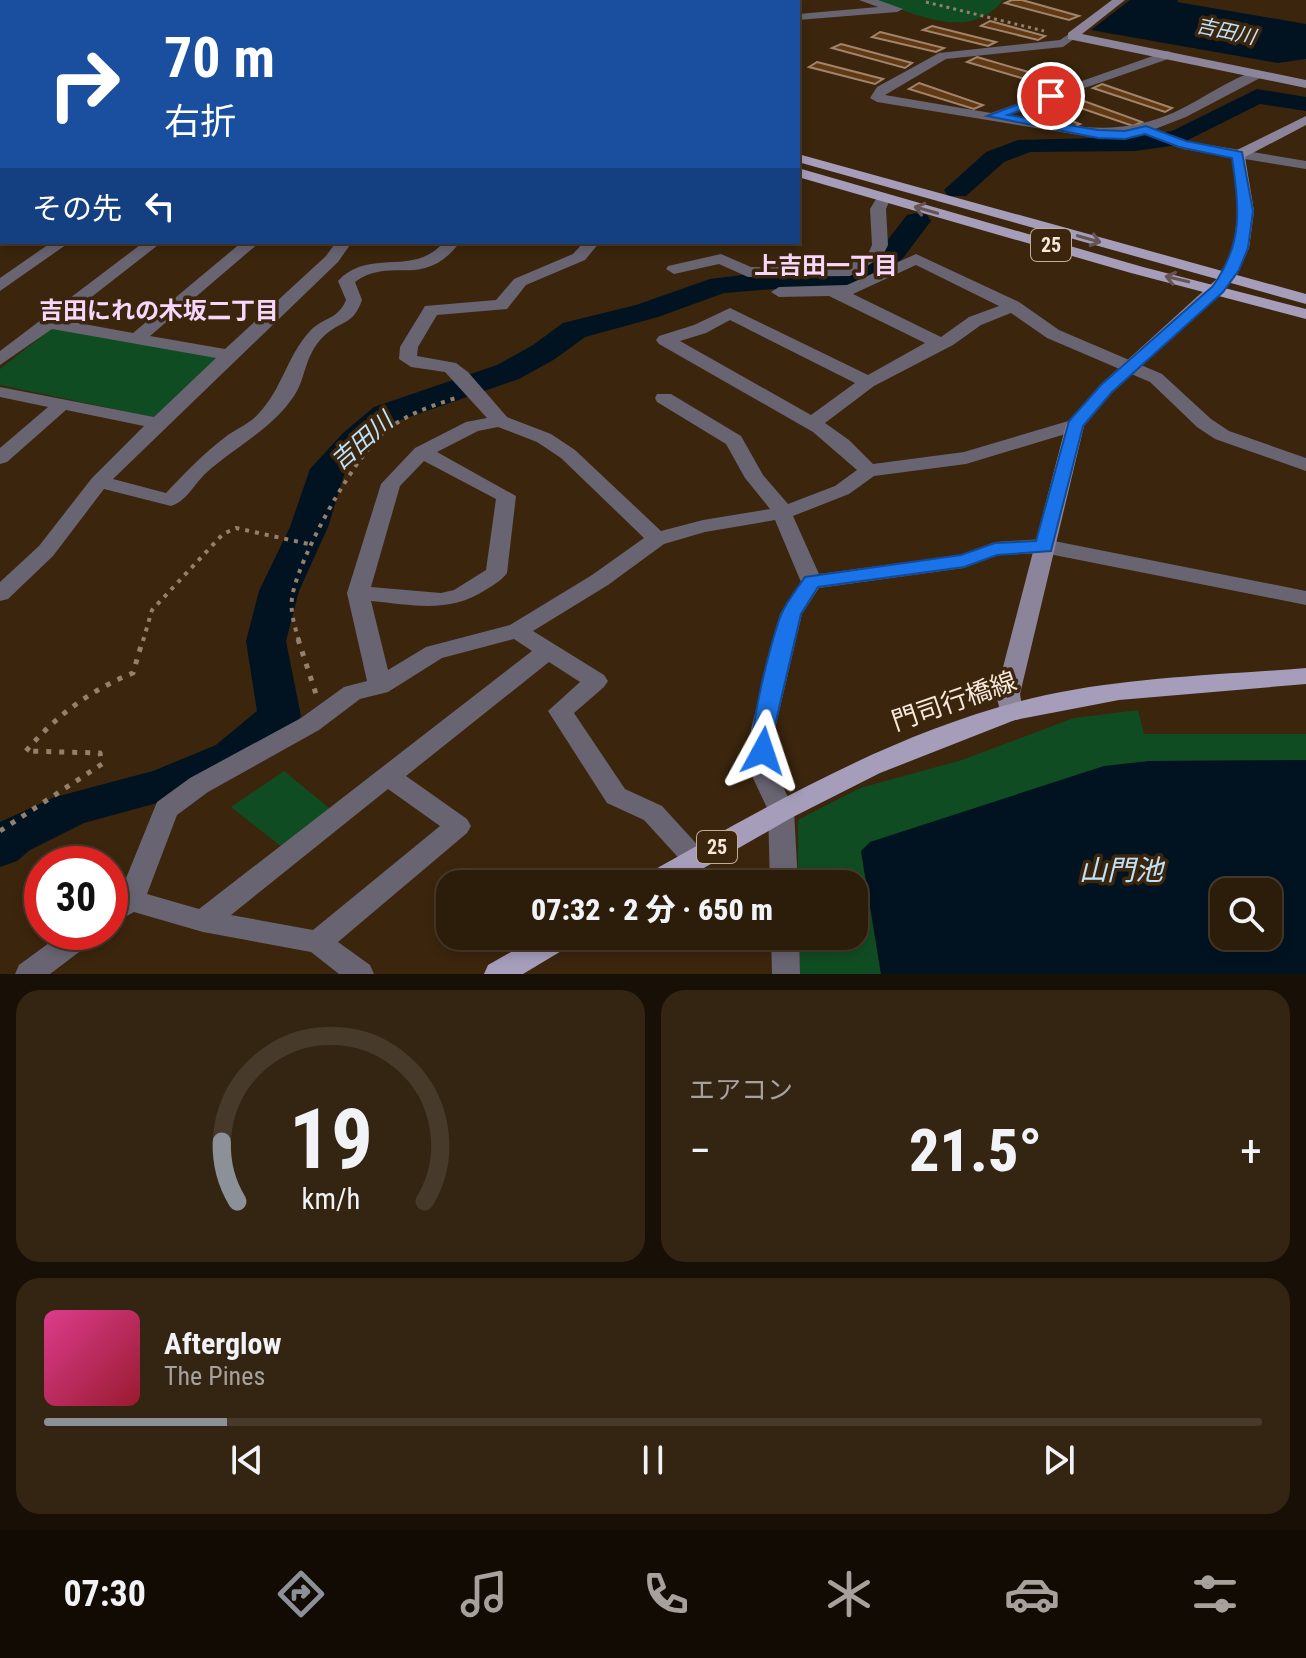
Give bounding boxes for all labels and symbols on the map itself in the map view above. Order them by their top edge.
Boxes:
water label: 吉田川 [1194,13,1260,49]
pin [1017,62,1085,130]
one-way arrow [914,202,940,217]
road number: 25 [1031,229,1071,261]
one-way arrow [1076,233,1101,247]
district label: 上吉田一丁目 [754,252,898,280]
one-way arrow [1164,271,1190,286]
district label: 吉田にれの木坂二丁目 [39,297,279,325]
water label: 吉田川 [326,405,401,475]
street label: 門司行橋線 [888,666,1020,736]
position arrow [721,709,805,793]
road number: 25 [697,831,737,863]
speed limit sign: 30 [24,846,128,950]
water label: 山門池 [1079,854,1166,887]

